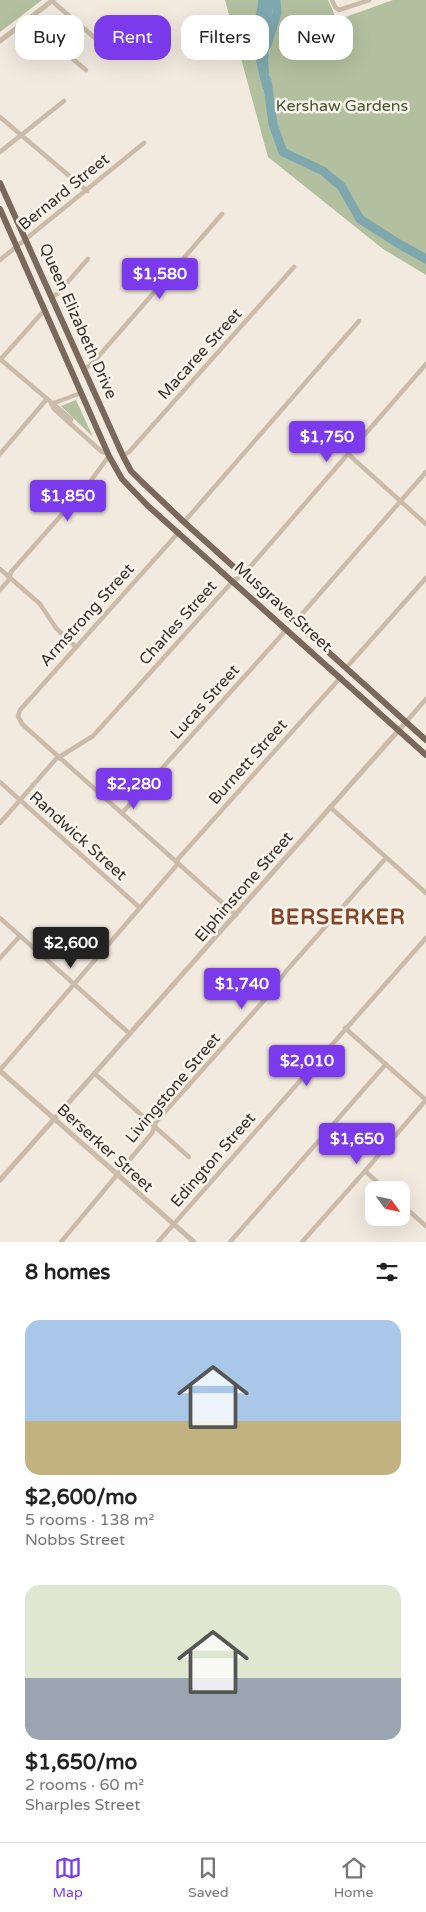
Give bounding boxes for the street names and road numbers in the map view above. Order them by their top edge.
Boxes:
street label: Bernard Street [15,149,113,235]
street label: Queen Elizabeth Drive [35,240,121,402]
street label: Macaree Street [154,304,246,404]
street label: Musgrave Street [230,558,336,656]
street label: Armstrong Street [35,559,139,671]
street label: Charles Street [135,577,221,669]
street label: Lucas Street [166,660,244,744]
street label: Burnett Street [205,715,291,809]
street label: Randwick Street [25,787,131,885]
street label: Elphinstone Street [191,828,297,946]
street label: Livingstone Street [121,1029,225,1147]
street label: Berserker Street [53,1100,157,1196]
street label: Edington Street [166,1108,260,1212]

